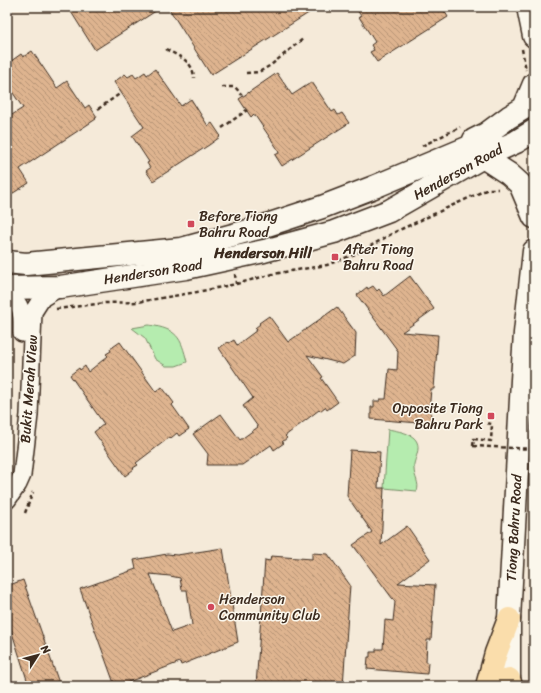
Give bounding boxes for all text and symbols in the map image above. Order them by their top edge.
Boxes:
street label: Henderson Road [408,136,509,207]
place label: Before Tiong Bahru Road [199,204,278,245]
marker: Before Tiong Bahru Road [186,219,196,229]
place label: After Tiong Bahru Road [342,237,415,278]
district label: Henderson Hill [213,240,313,266]
street label: Henderson Road [102,252,206,292]
marker: After Tiong Bahru Road [330,252,340,262]
street label: Bukit Merah View [13,334,45,444]
place label: Opposite Tiong Bahru Park [393,396,484,437]
marker: Opposite Tiong Bahru Park [486,411,496,421]
street label: Tiong Bahru Road [499,472,529,582]
place label: Henderson Community Club [219,587,321,628]
marker: Henderson Community Club [206,602,216,612]
north arrow [18,635,58,675]
text: N [35,640,56,658]

